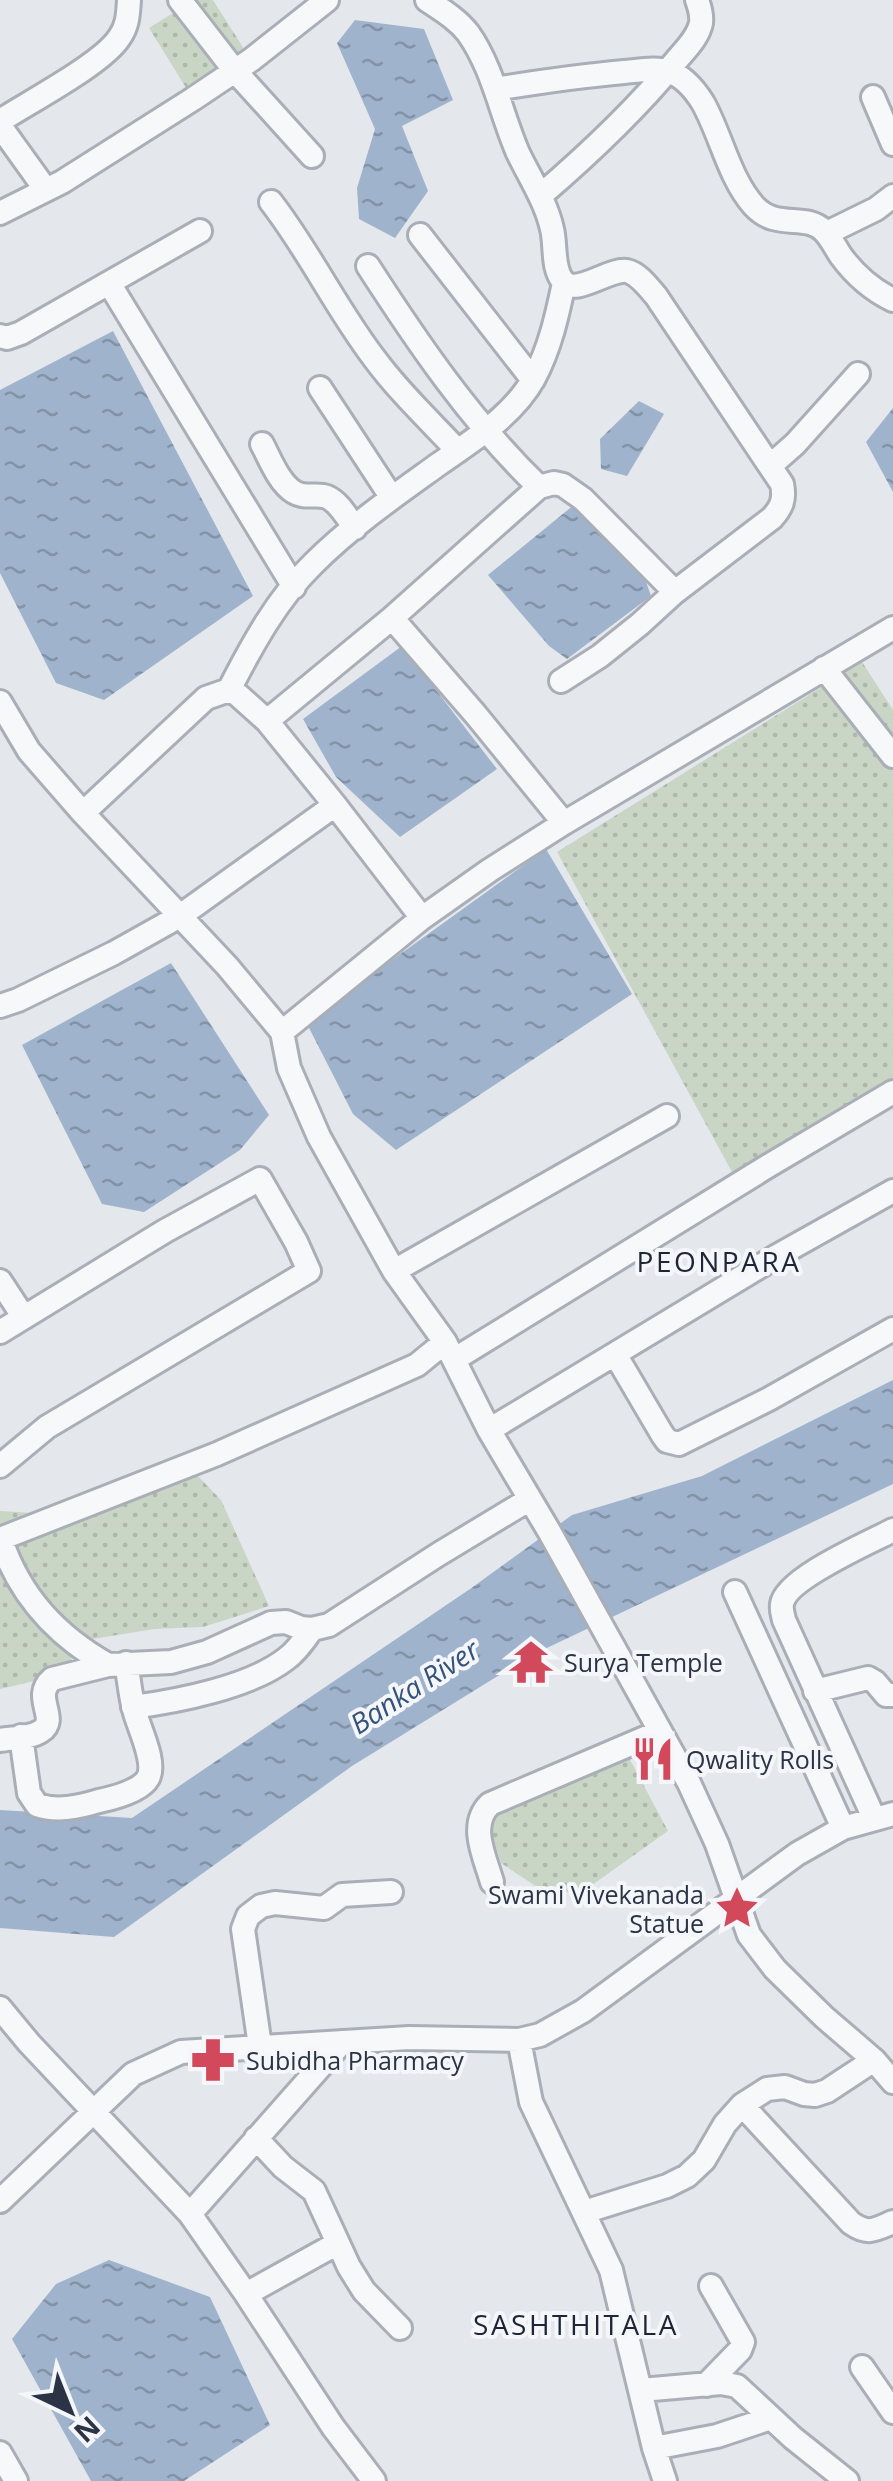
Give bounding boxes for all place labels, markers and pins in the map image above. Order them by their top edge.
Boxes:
temple icon: Surya Temple [507,1638,555,1686]
place label: Surya Temple [564,1645,723,1679]
restaurant icon: Qwality Rolls [629,1735,677,1783]
place label: Qwality Rolls [686,1742,834,1776]
place label: Swami Vivekanada Statue [488,1877,704,1940]
place icon: Swami Vivekanada Statue [713,1884,761,1932]
pharmacy icon: Subidha Pharmacy [189,2036,237,2084]
place label: Subidha Pharmacy [246,2043,464,2077]

